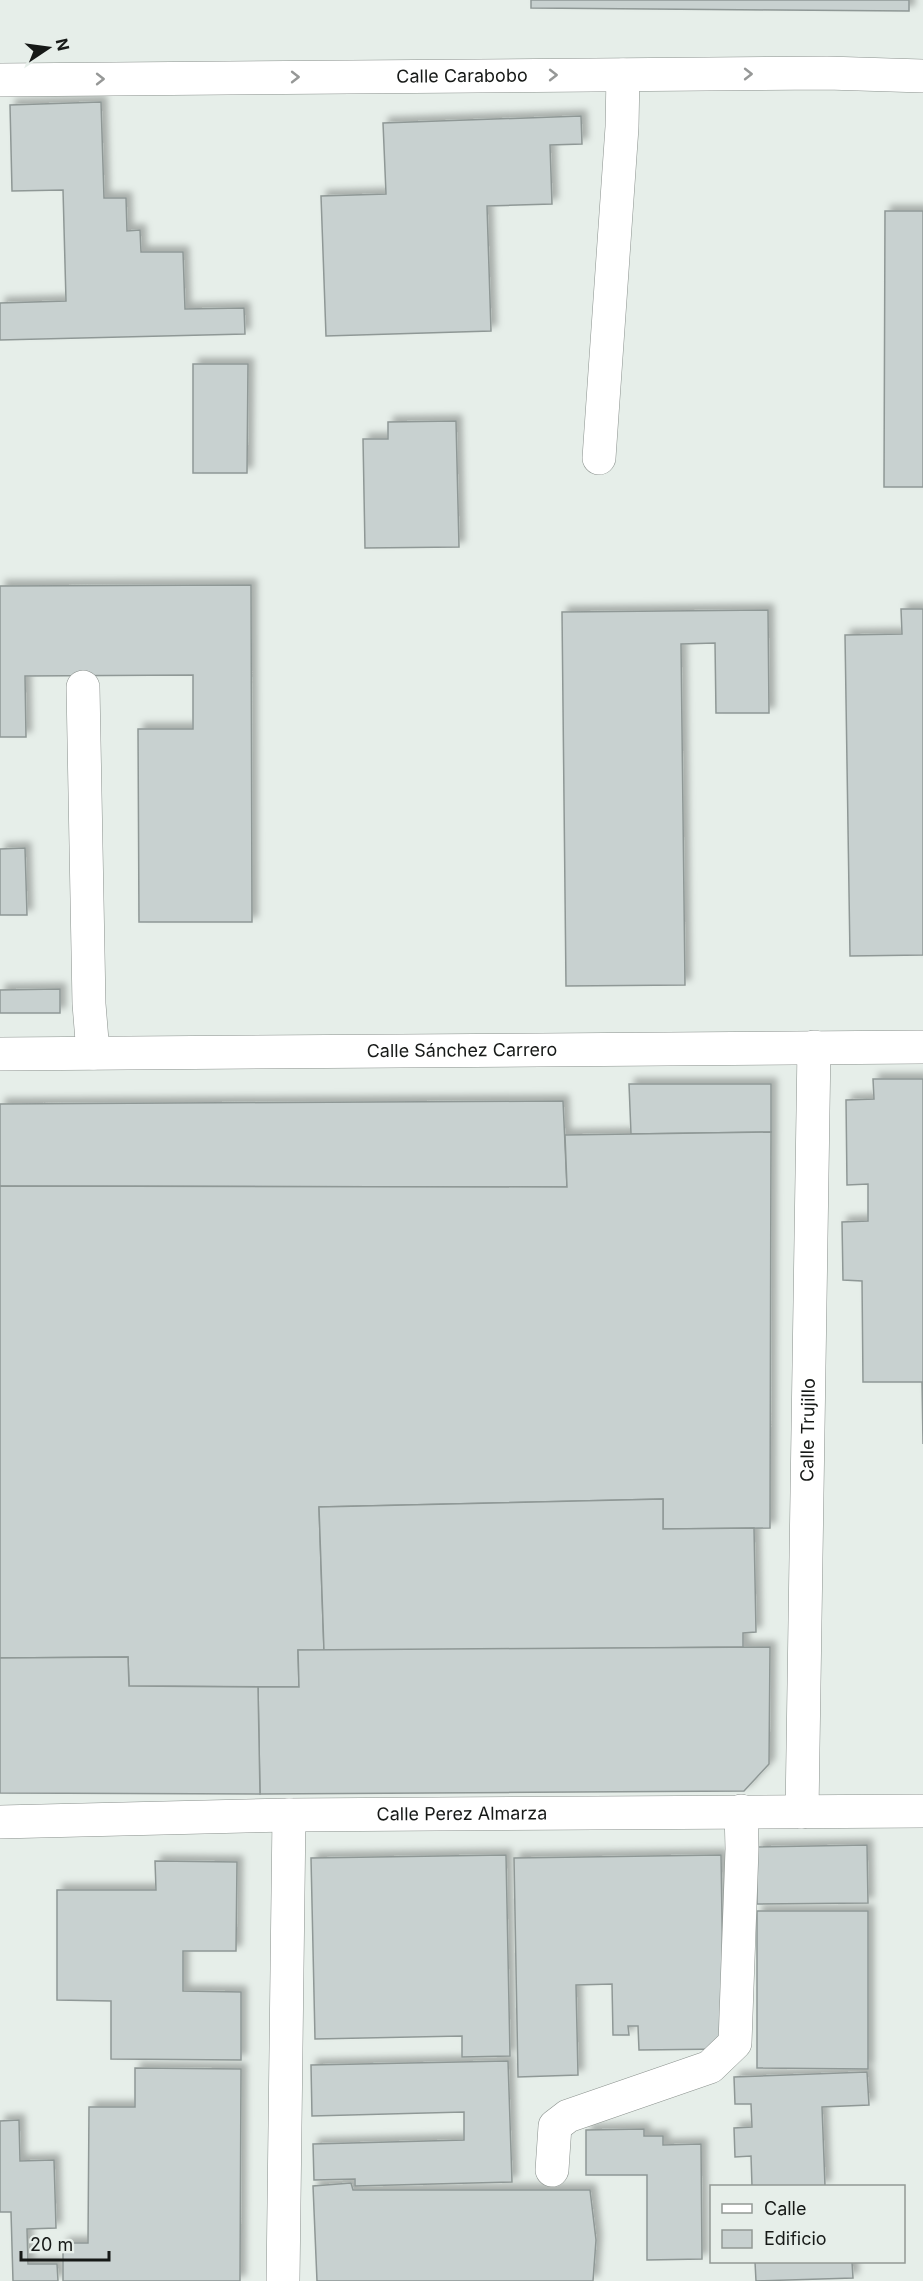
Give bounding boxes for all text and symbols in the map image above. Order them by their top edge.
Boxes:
north arrow [18,18,78,78]
text: N [51,36,74,53]
street label: Calle Carabobo [396,65,528,87]
one-way arrow [744,68,753,80]
one-way arrow [549,69,558,82]
one-way arrow [291,71,300,83]
one-way arrow [96,73,105,85]
street label: Calle Sánchez Carrero [367,1039,557,1061]
street label: Calle Trujillo [796,1378,819,1482]
street label: Calle Perez Almarza [376,1802,547,1824]
legend [710,2185,905,2263]
text: Calle [764,2198,806,2219]
scale bar [21,2224,110,2262]
text: Edificio [764,2228,827,2249]
text: 20 m [30,2234,73,2255]

